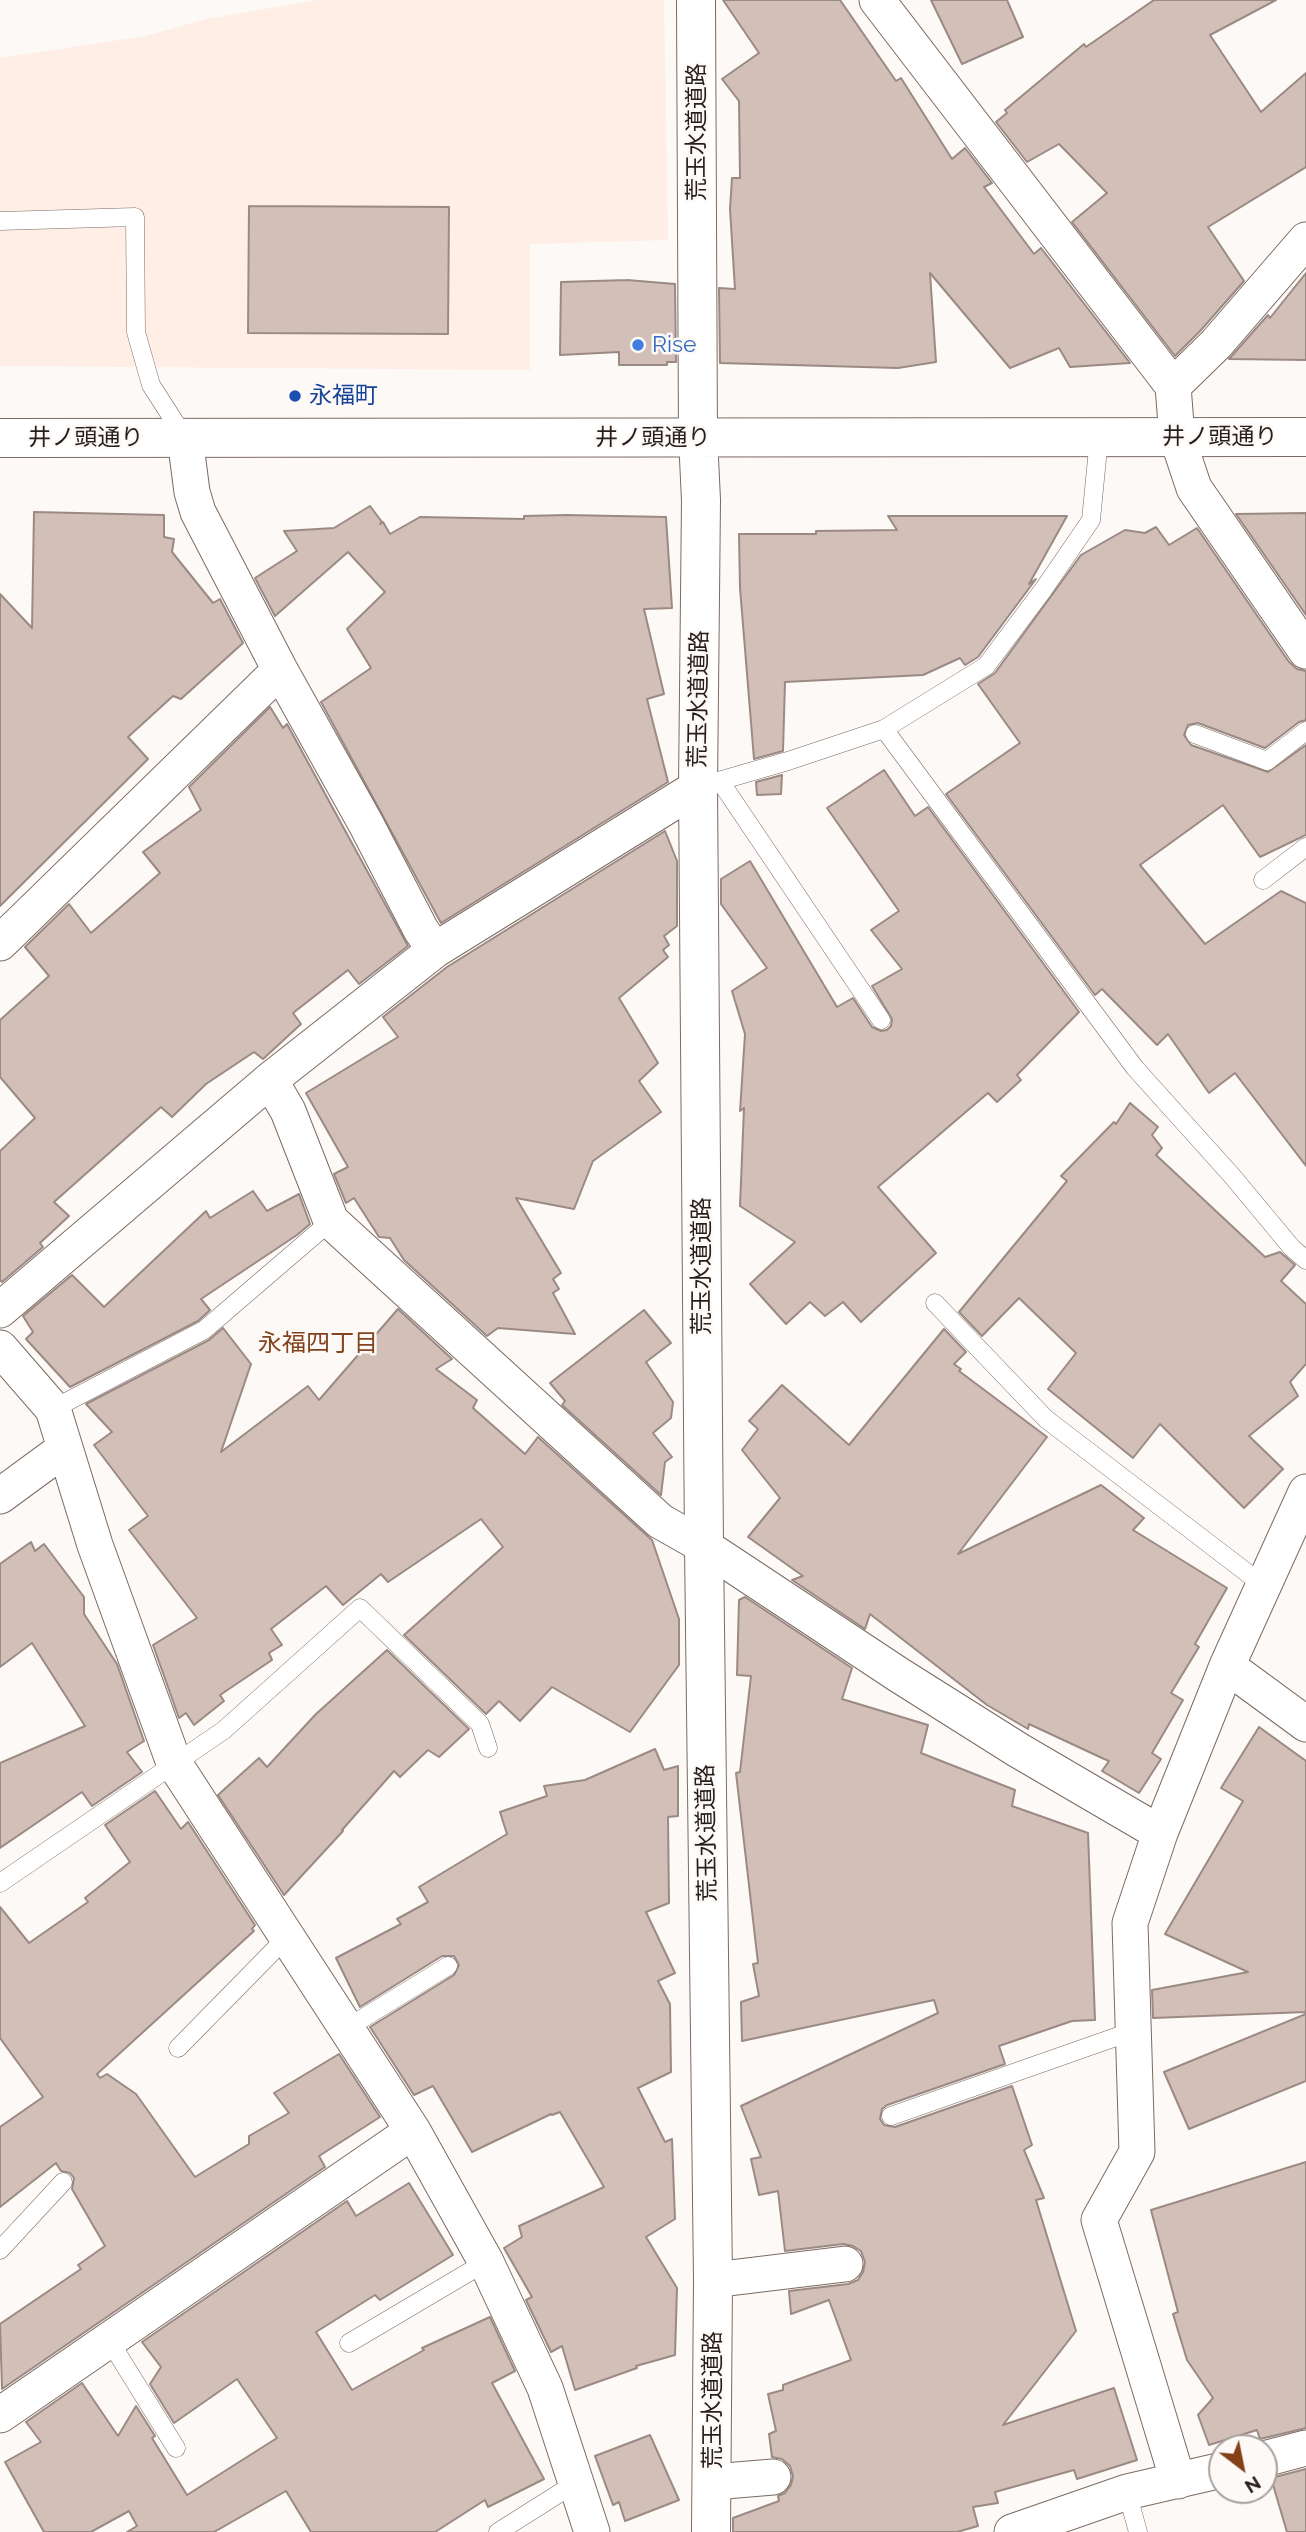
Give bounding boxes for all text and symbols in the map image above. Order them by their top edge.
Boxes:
street label: 荒玉水道道路 [683,63,711,201]
place label: Rise [652,331,697,359]
marker: Rise [630,337,646,353]
place label: 永福町 [309,382,378,410]
marker: 永福町 [287,388,303,404]
street label: 井ノ頭通り [1163,423,1277,451]
street label: 井ノ頭通り [29,424,143,452]
street label: 井ノ頭通り [596,424,710,452]
street label: 荒玉水道道路 [684,630,714,768]
street label: 荒玉水道道路 [688,1197,716,1335]
district label: 永福四丁目 [258,1330,378,1358]
street label: 荒玉水道道路 [692,1764,722,1902]
street label: 荒玉水道道路 [699,2331,727,2469]
north arrow [1208,2434,1278,2504]
text: N [1241,2472,1265,2498]

